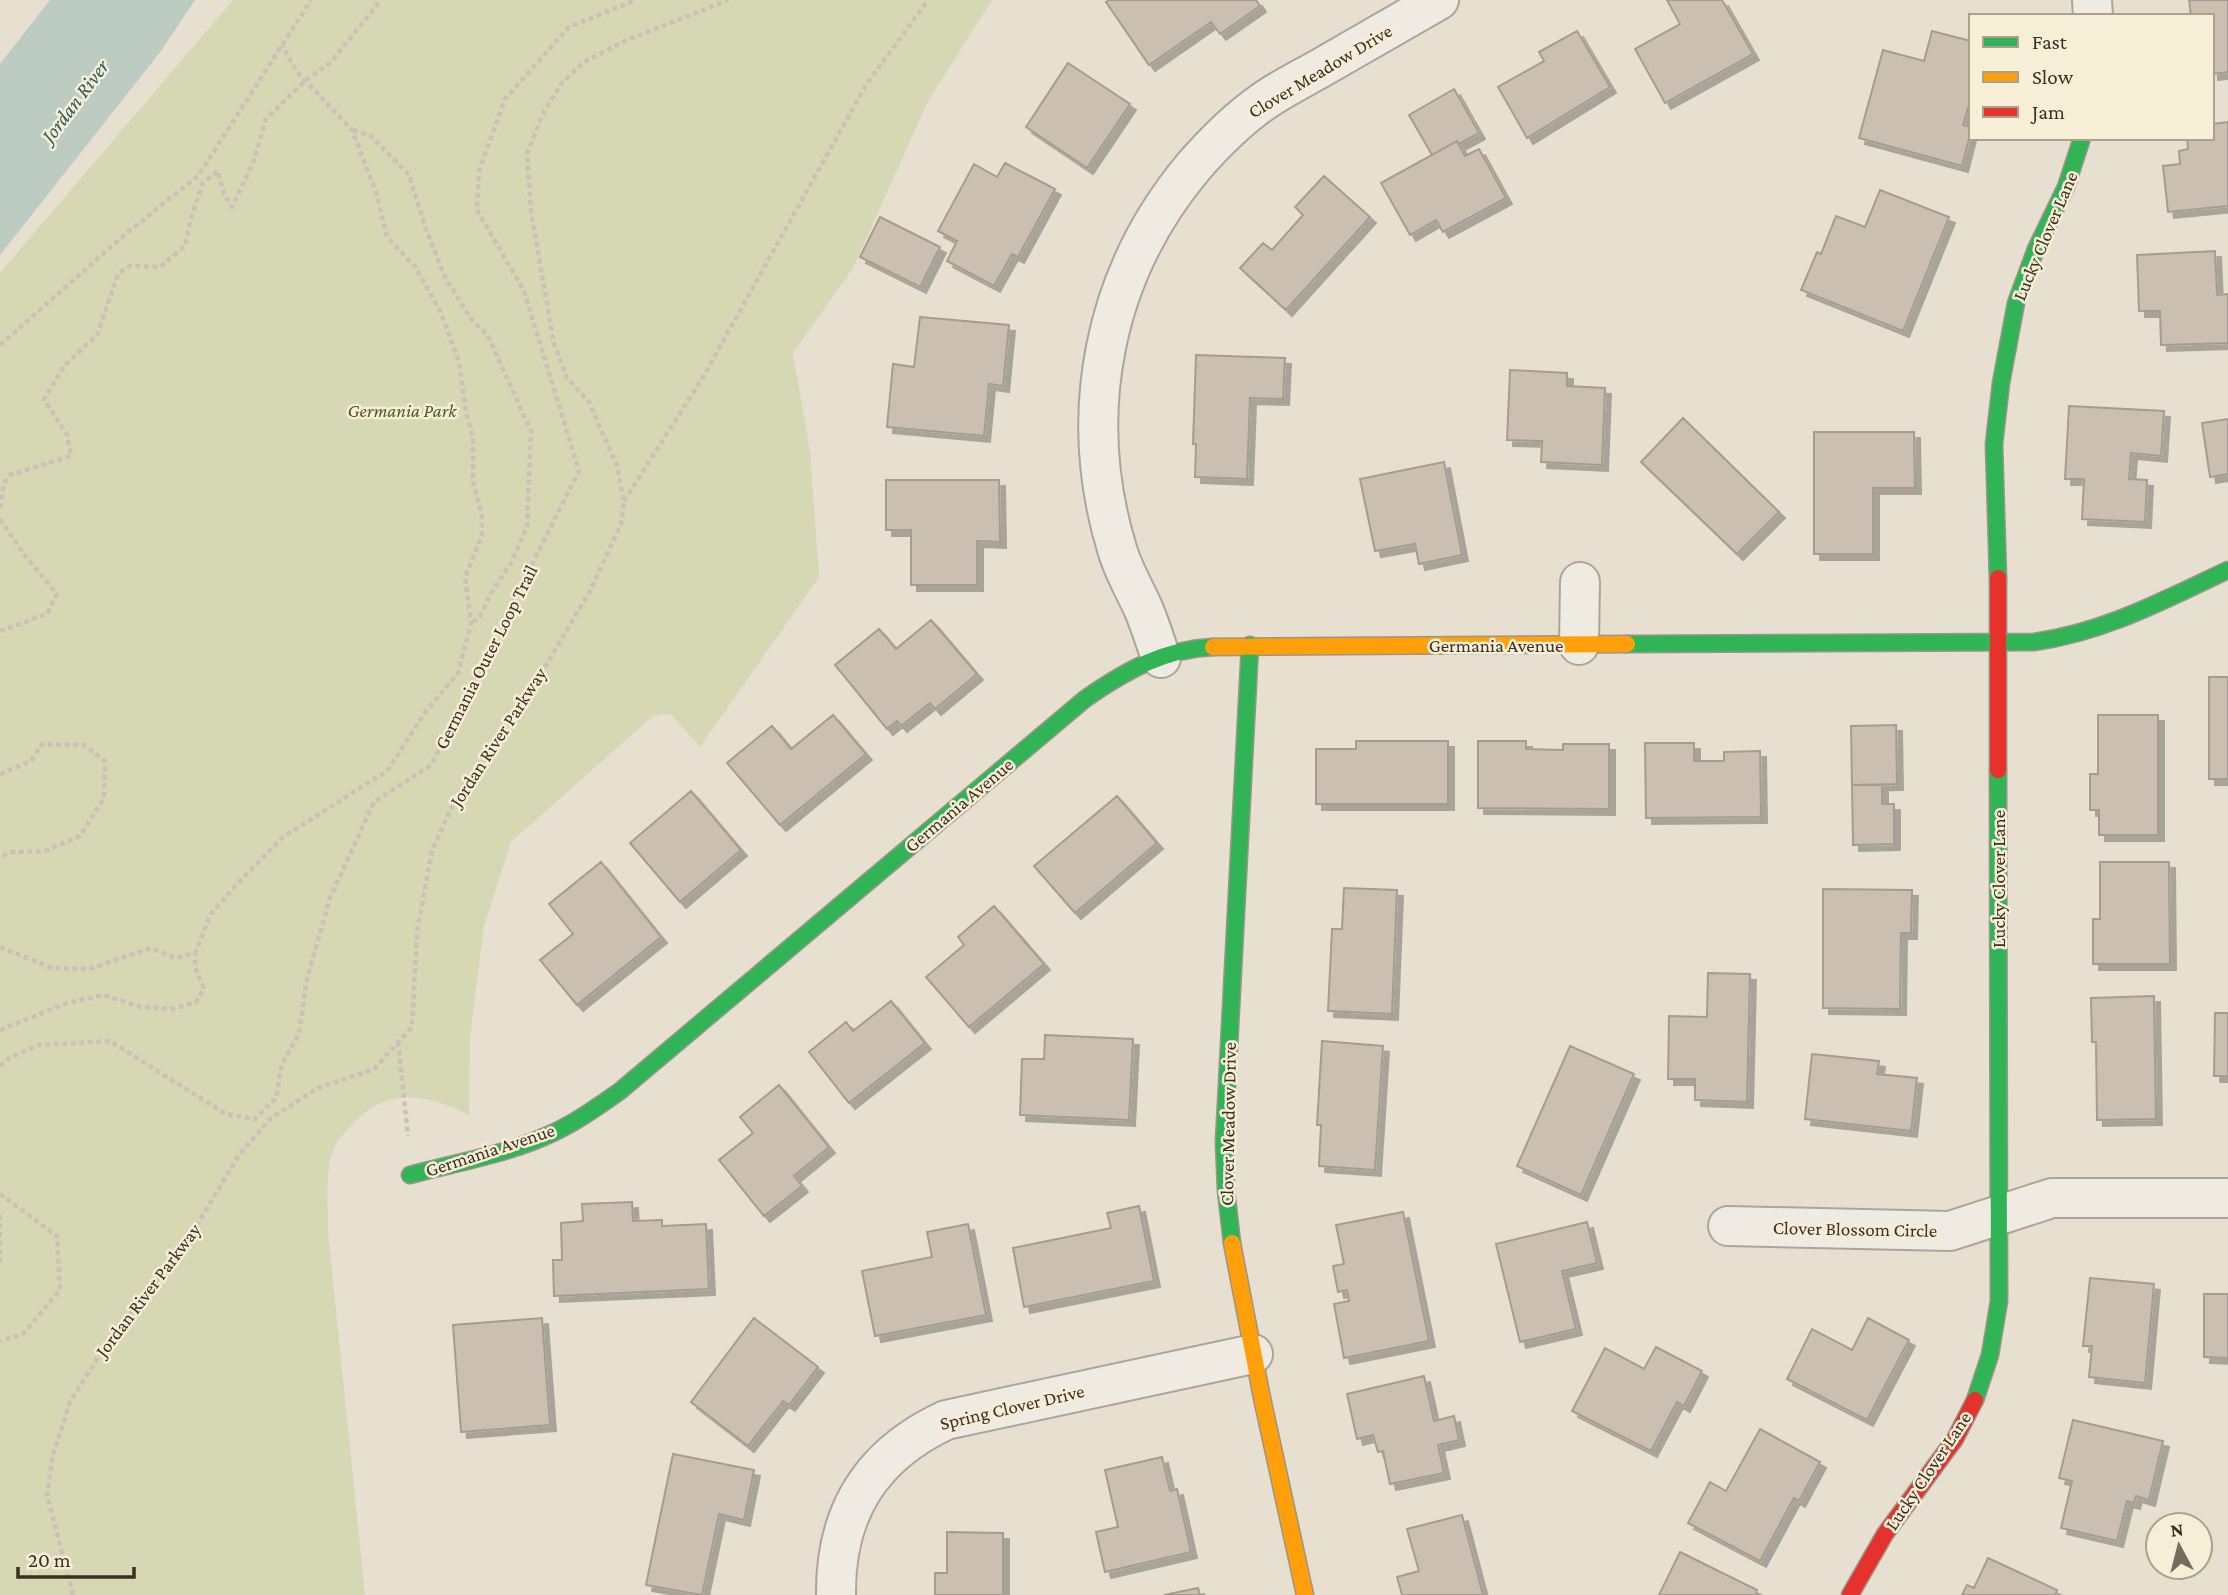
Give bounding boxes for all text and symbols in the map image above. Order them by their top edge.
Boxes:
legend [1969,14,2214,140]
street label: Clover Meadow Drive [1244,20,1396,122]
text: Fast [2032,30,2068,54]
water label: Jordan River [34,54,114,150]
text: Slow [2032,65,2074,89]
text: Jam [2030,100,2065,124]
street label: Lucky Clover Lane [2008,168,2082,304]
park label: Germania Park [348,400,457,421]
street label: Germania Outer Loop Trail [430,561,542,753]
street label: Germania Avenue [1429,635,1563,656]
street label: Jordan River Parkway [444,663,551,812]
street label: Germania Avenue [901,754,1017,856]
street label: Lucky Clover Lane [1988,810,2009,948]
street label: Clover Meadow Drive [1216,1042,1240,1206]
street label: Germania Avenue [423,1119,557,1181]
street label: Clover Blossom Circle [1773,1217,1937,1241]
street label: Jordan River Parkway [90,1219,205,1362]
street label: Spring Clover Drive [938,1380,1086,1434]
street label: Lucky Clover Lane [1881,1408,1975,1534]
north arrow [2144,1511,2214,1581]
text: N [2169,1518,2185,1541]
scale bar [18,1536,133,1580]
text: 20 m [28,1548,71,1572]

